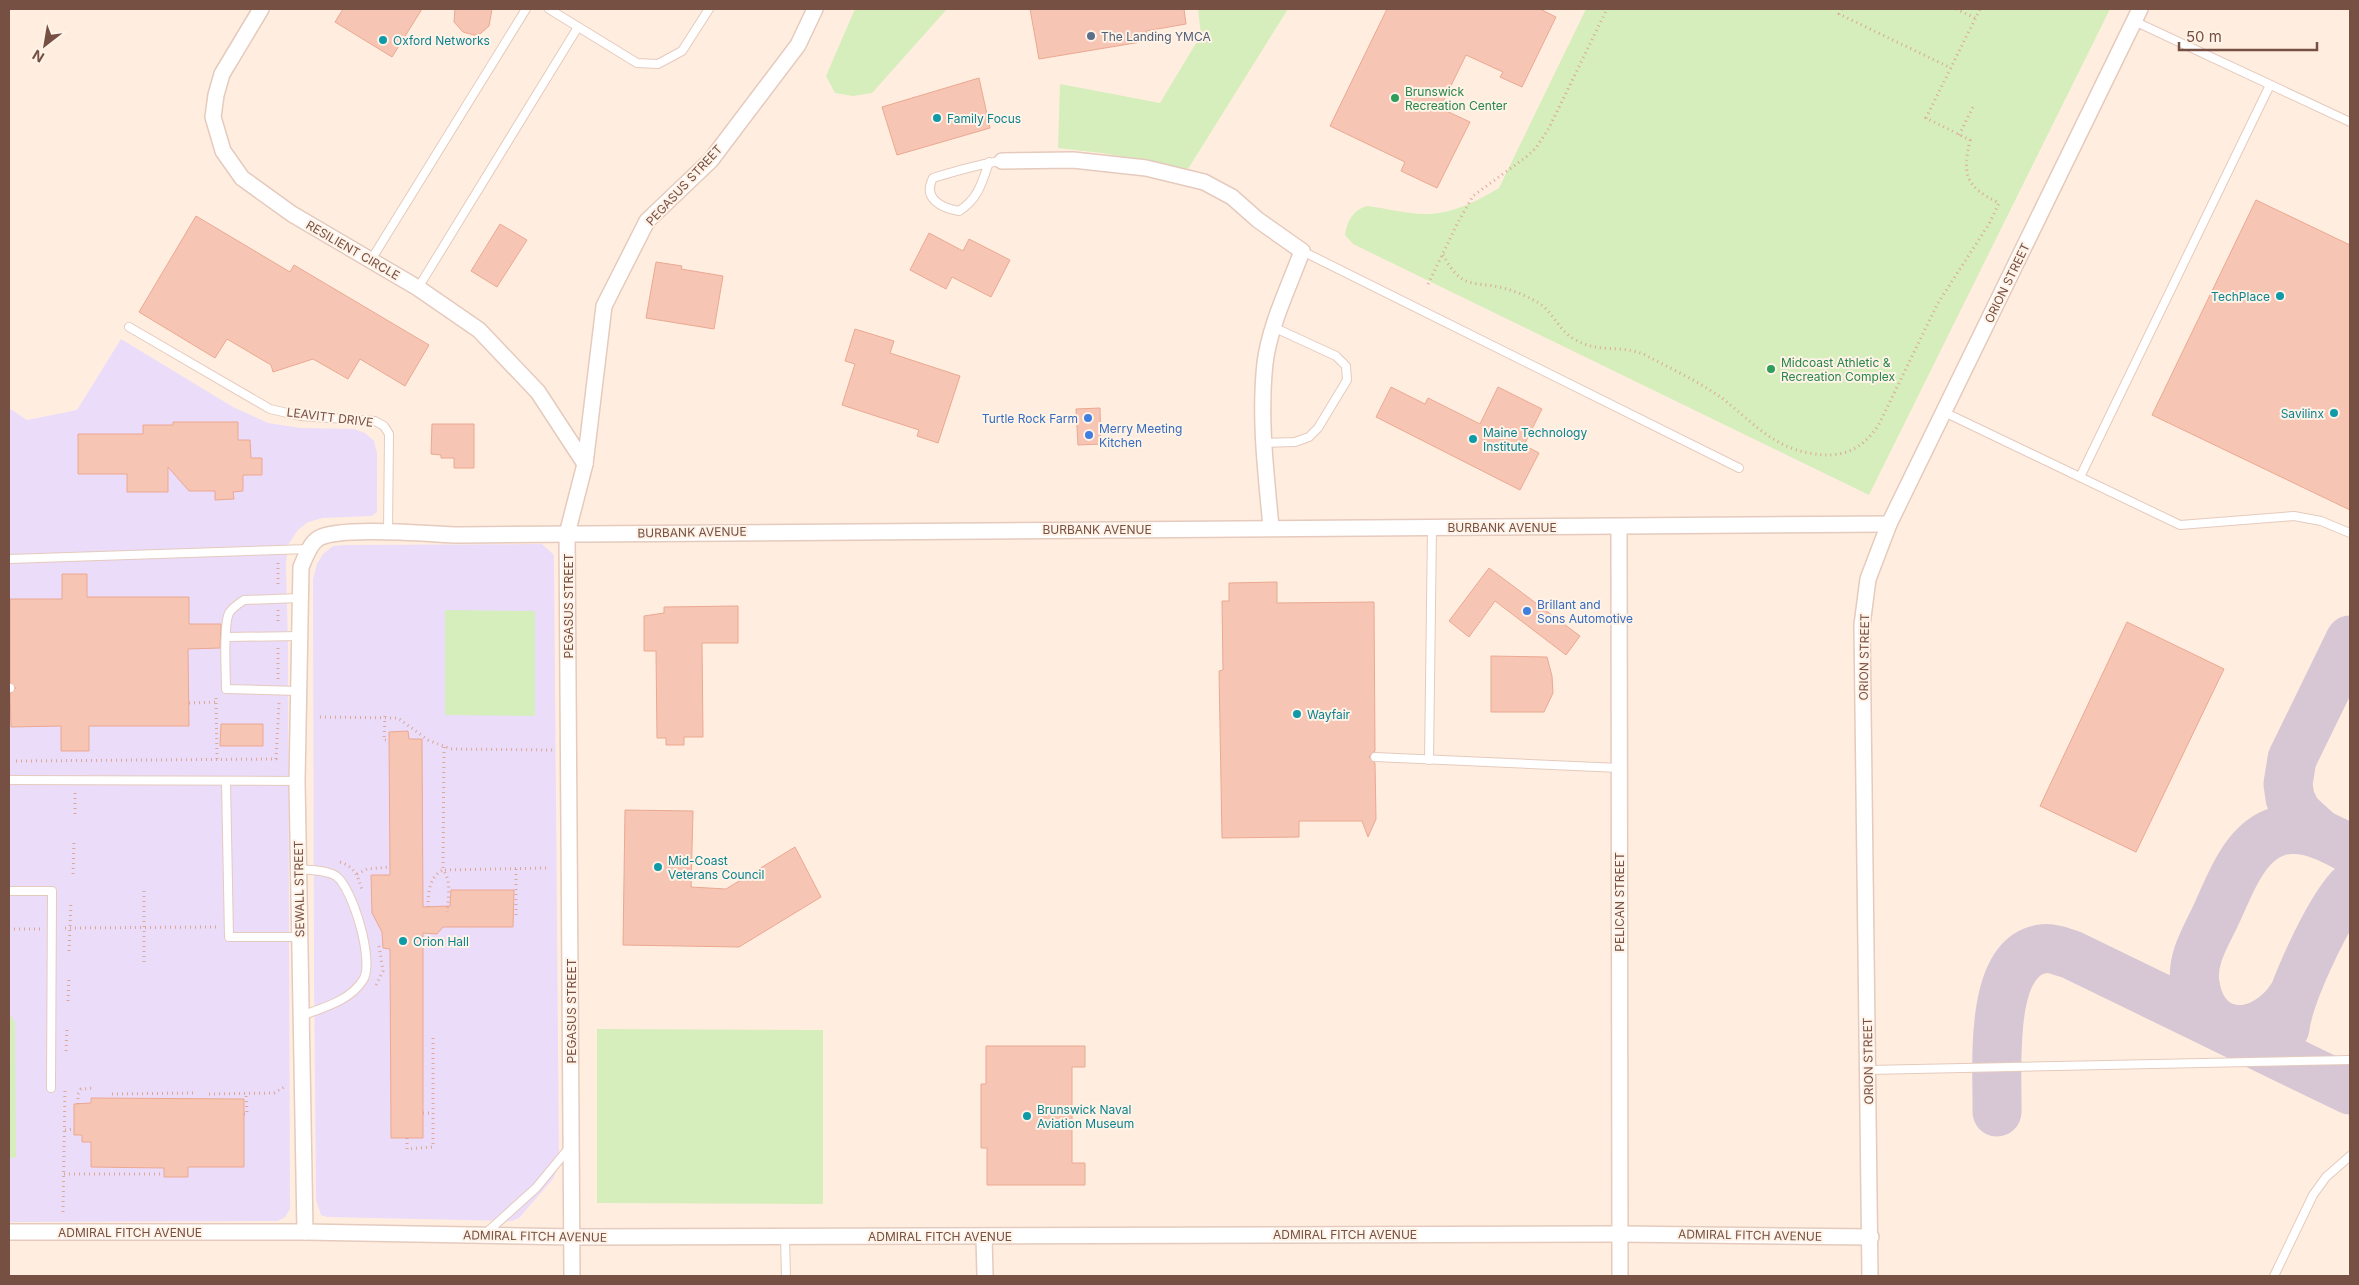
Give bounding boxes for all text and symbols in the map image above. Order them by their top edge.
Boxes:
north arrow [20,20,70,70]
scale bar [2179,20,2316,52]
text: 50 m [2186,27,2222,46]
place label: The Landing YMCA [1101,29,1211,44]
marker: The Landing YMCA [1085,30,1097,42]
place label: Oxford Networks [393,33,490,48]
marker: Oxford Networks [377,34,389,46]
text: N [29,47,47,67]
place label: Brunswick Recreation Center [1405,84,1508,113]
marker: Brunswick Recreation Center [1389,92,1401,104]
place label: Family Focus [947,111,1021,126]
marker: Family Focus [931,112,943,124]
street label: PEGASUS STREET [643,141,725,228]
street label: RESILIENT CIRCLE [303,217,403,283]
street label: ORION STREET [1981,240,2033,325]
place label: TechPlace [2211,289,2270,304]
marker: TechPlace [2274,290,2286,302]
place label: Midcoast Athletic & Recreation Complex [1781,355,1896,384]
marker: Midcoast Athletic & Recreation Complex [1765,363,1777,375]
street label: LEAVITT DRIVE [286,404,374,430]
place label: Savilinx [2281,406,2324,421]
marker: Savilinx [2328,407,2340,419]
place label: Turtle Rock Farm [982,411,1078,426]
marker: Turtle Rock Farm [1082,412,1094,424]
place label: Merry Meeting Kitchen [1099,421,1182,450]
place label: Maine Technology Institute [1483,425,1587,454]
marker: Merry Meeting Kitchen [1083,429,1095,441]
marker: Maine Technology Institute [1467,433,1479,445]
street label: BURBANK AVENUE [1447,520,1557,535]
street label: BURBANK AVENUE [1042,522,1152,537]
street label: BURBANK AVENUE [637,524,747,540]
street label: PEGASUS STREET [561,553,576,658]
place label: Brillant and Sons Automotive [1537,597,1633,626]
marker: Brillant and Sons Automotive [1521,605,1533,617]
street label: ORION STREET [1856,613,1872,701]
place label: Wayfair [1307,707,1351,722]
marker: Wayfair [1291,708,1303,720]
street label: SEWALL STREET [291,840,307,937]
street label: PELICAN STREET [1612,852,1627,952]
place label: Mid-Coast Veterans Council [668,853,764,882]
marker: Mid-Coast Veterans Council [652,861,664,873]
place label: Orion Hall [413,934,469,949]
marker: Orion Hall [397,935,409,947]
street label: PEGASUS STREET [564,958,579,1063]
street label: ORION STREET [1860,1017,1876,1105]
place label: Brunswick Naval Aviation Museum [1037,1102,1134,1131]
marker: Brunswick Naval Aviation Museum [1021,1110,1033,1122]
street label: ADMIRAL FITCH AVENUE [58,1225,202,1240]
street label: ADMIRAL FITCH AVENUE [1678,1226,1822,1244]
street label: ADMIRAL FITCH AVENUE [463,1227,607,1245]
street label: ADMIRAL FITCH AVENUE [1273,1227,1417,1242]
street label: ADMIRAL FITCH AVENUE [868,1229,1012,1244]

